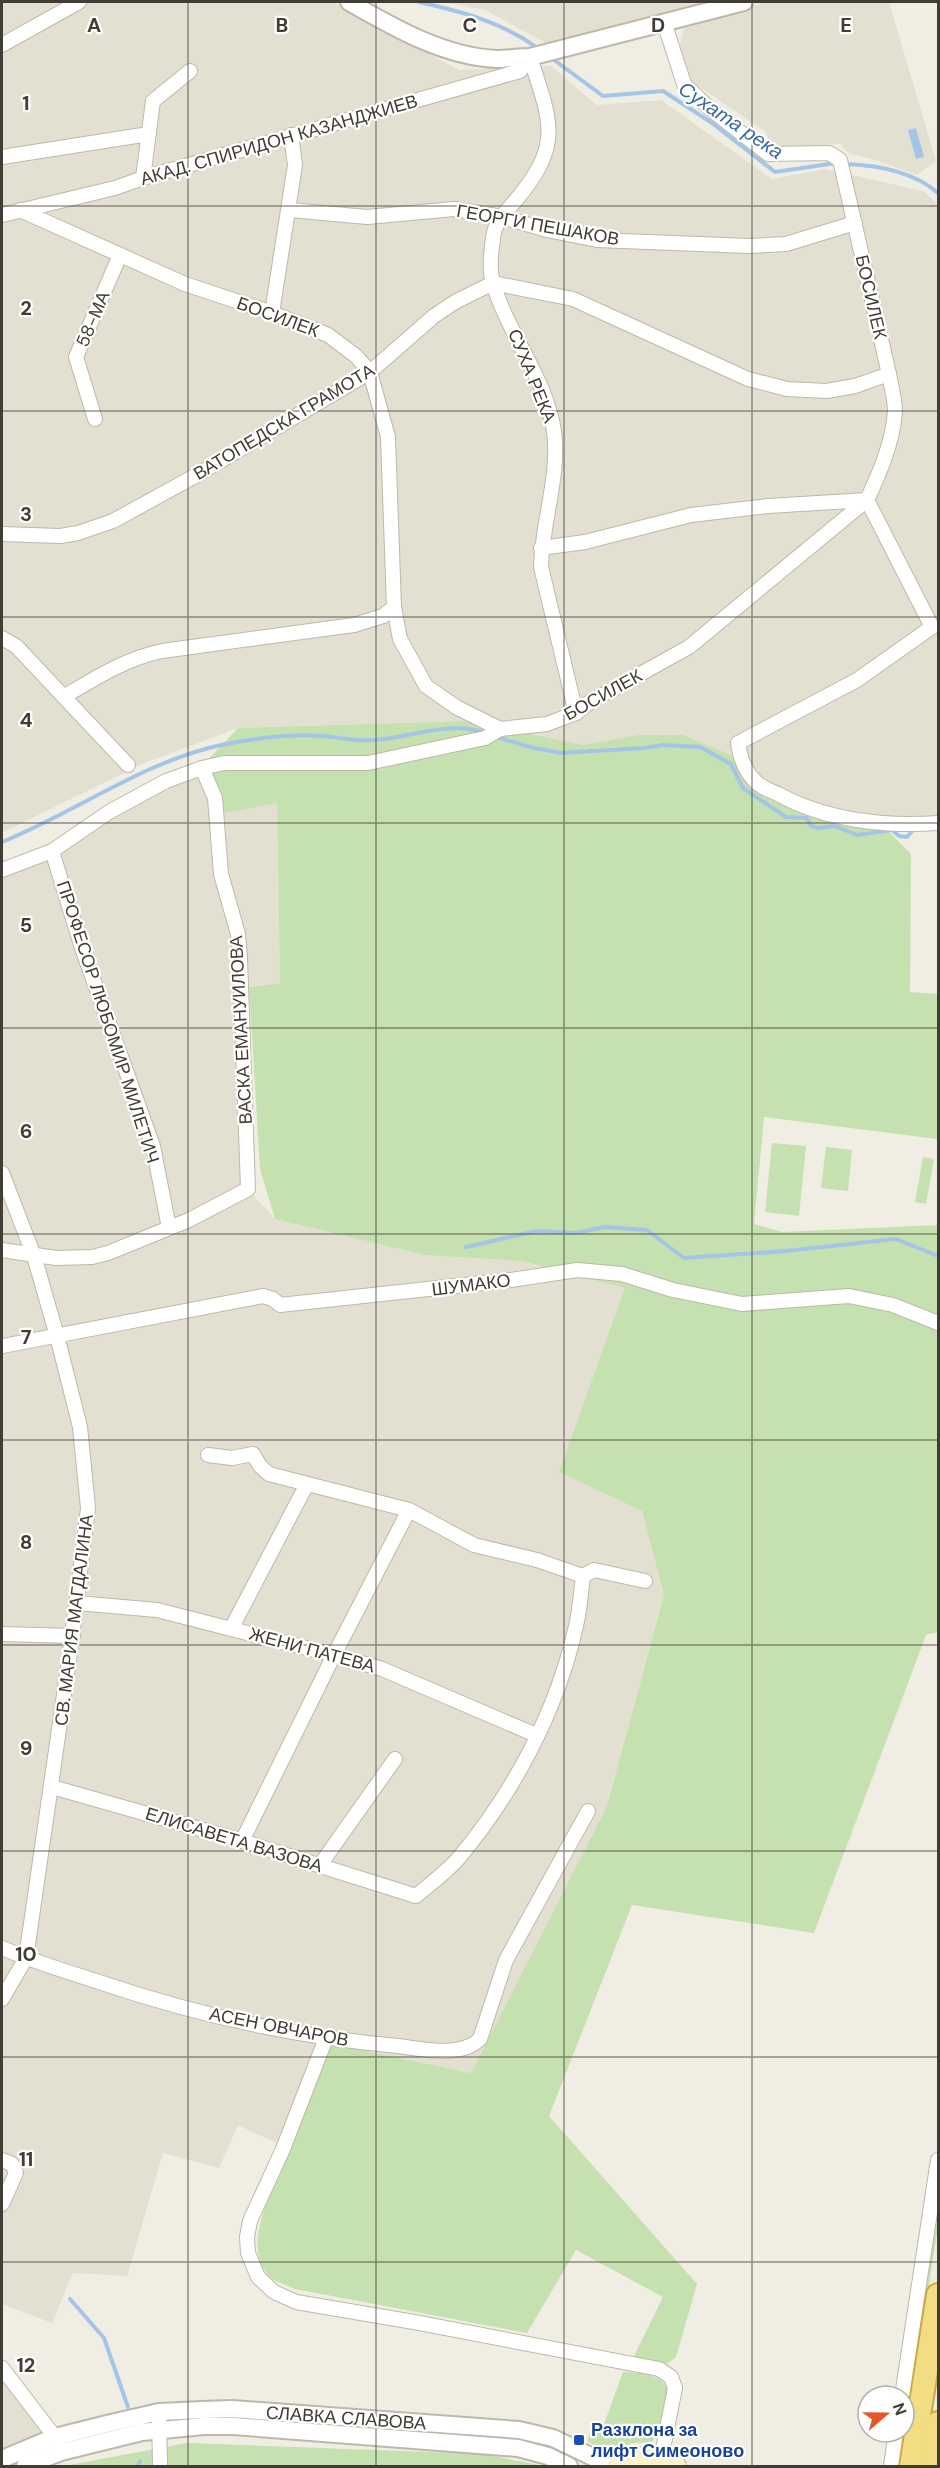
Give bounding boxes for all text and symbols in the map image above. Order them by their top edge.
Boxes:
text: A [87,12,101,38]
text: B [276,12,288,38]
text: C [463,12,477,38]
text: D [651,12,665,38]
text: E [840,12,852,38]
water label: Сухата река [674,75,788,165]
street label: АКАД. СПИРИДОН КАЗАНДЖИЕВ [138,89,420,191]
text: 1 [22,90,30,116]
street label: ГЕОРГИ ПЕШАКОВ [455,199,621,251]
street label: БОСИЛЕК [850,252,892,342]
street label: 58-МА [70,287,116,351]
street label: БОСИЛЕК [234,291,323,343]
text: 2 [20,295,32,321]
street label: СУХА РЕКА [502,326,562,426]
street label: ВАТОПЕДСКА ГРАМОТА [189,358,379,486]
text: 3 [20,501,32,527]
street label: БОСИЛЕК [560,663,647,726]
text: 4 [20,707,33,733]
street label: ПРОФЕСОР ЛЮБОМИР МИЛЕТИЧ [51,878,165,1166]
text: 5 [20,912,32,938]
street label: ВАСКА ЕМАНУИЛОВА [224,935,258,1125]
text: 6 [20,1118,32,1144]
street label: ШУМАКО [430,1268,512,1302]
text: 7 [21,1324,32,1350]
street label: СВ. МАРИЯ МАГДАЛИНА [49,1513,99,1727]
text: 8 [20,1529,32,1555]
street label: ЖЕНИ ПАТЕВА [246,1622,378,1678]
text: 9 [20,1735,32,1761]
street label: ЕЛИСАВЕТА ВАЗОВА [143,1802,325,1878]
text: 10 [15,1941,37,1967]
street label: АСЕН ОВЧАРОВ [207,2002,351,2052]
text: 11 [19,2146,33,2172]
text: 12 [17,2352,35,2378]
north arrow [856,2384,916,2444]
street label: СЛАВКА СЛАВОВА [265,2400,427,2436]
text: N [888,2400,911,2418]
place label: Разклона за лифт Симеоново [591,2418,744,2463]
marker: Разклона за лифт Симеоново [572,2433,586,2447]

